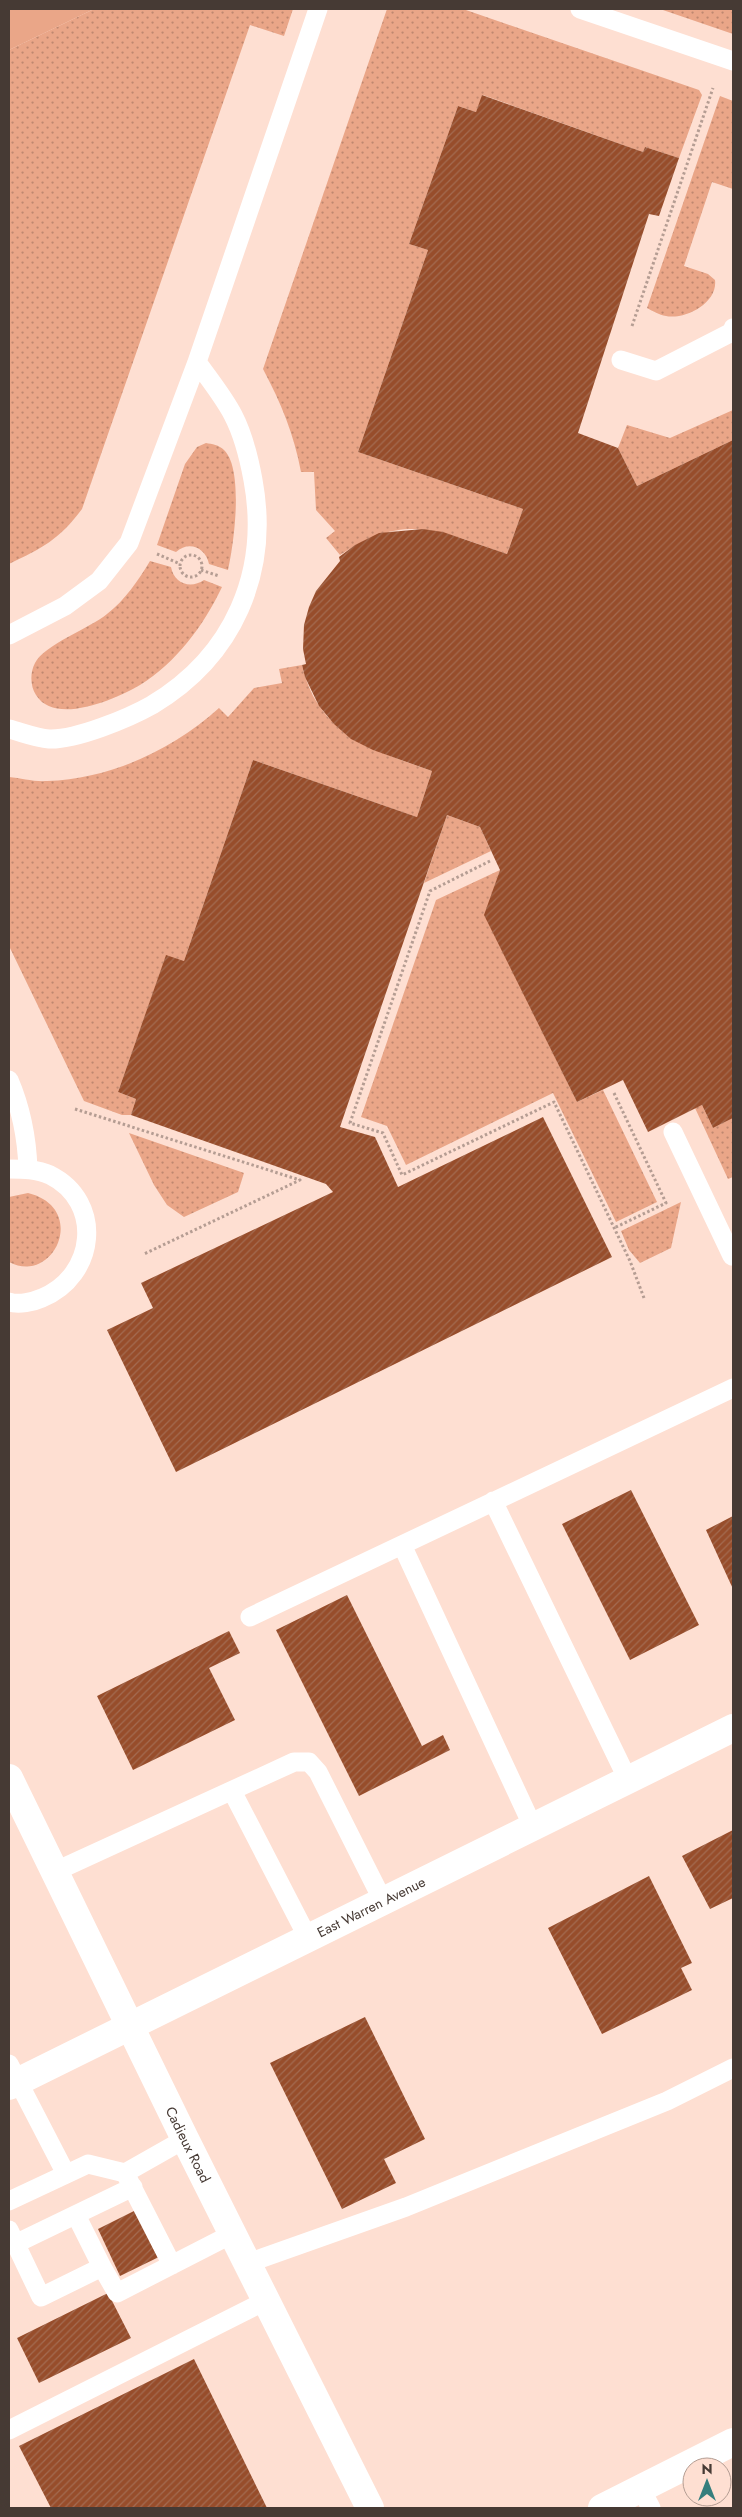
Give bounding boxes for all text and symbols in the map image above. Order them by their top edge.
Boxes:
street label: East Warren Avenue [314,1872,429,1942]
street label: Cadieux Road [161,2103,215,2186]
north arrow [682,2457,732,2507]
text: N [701,2459,713,2479]

